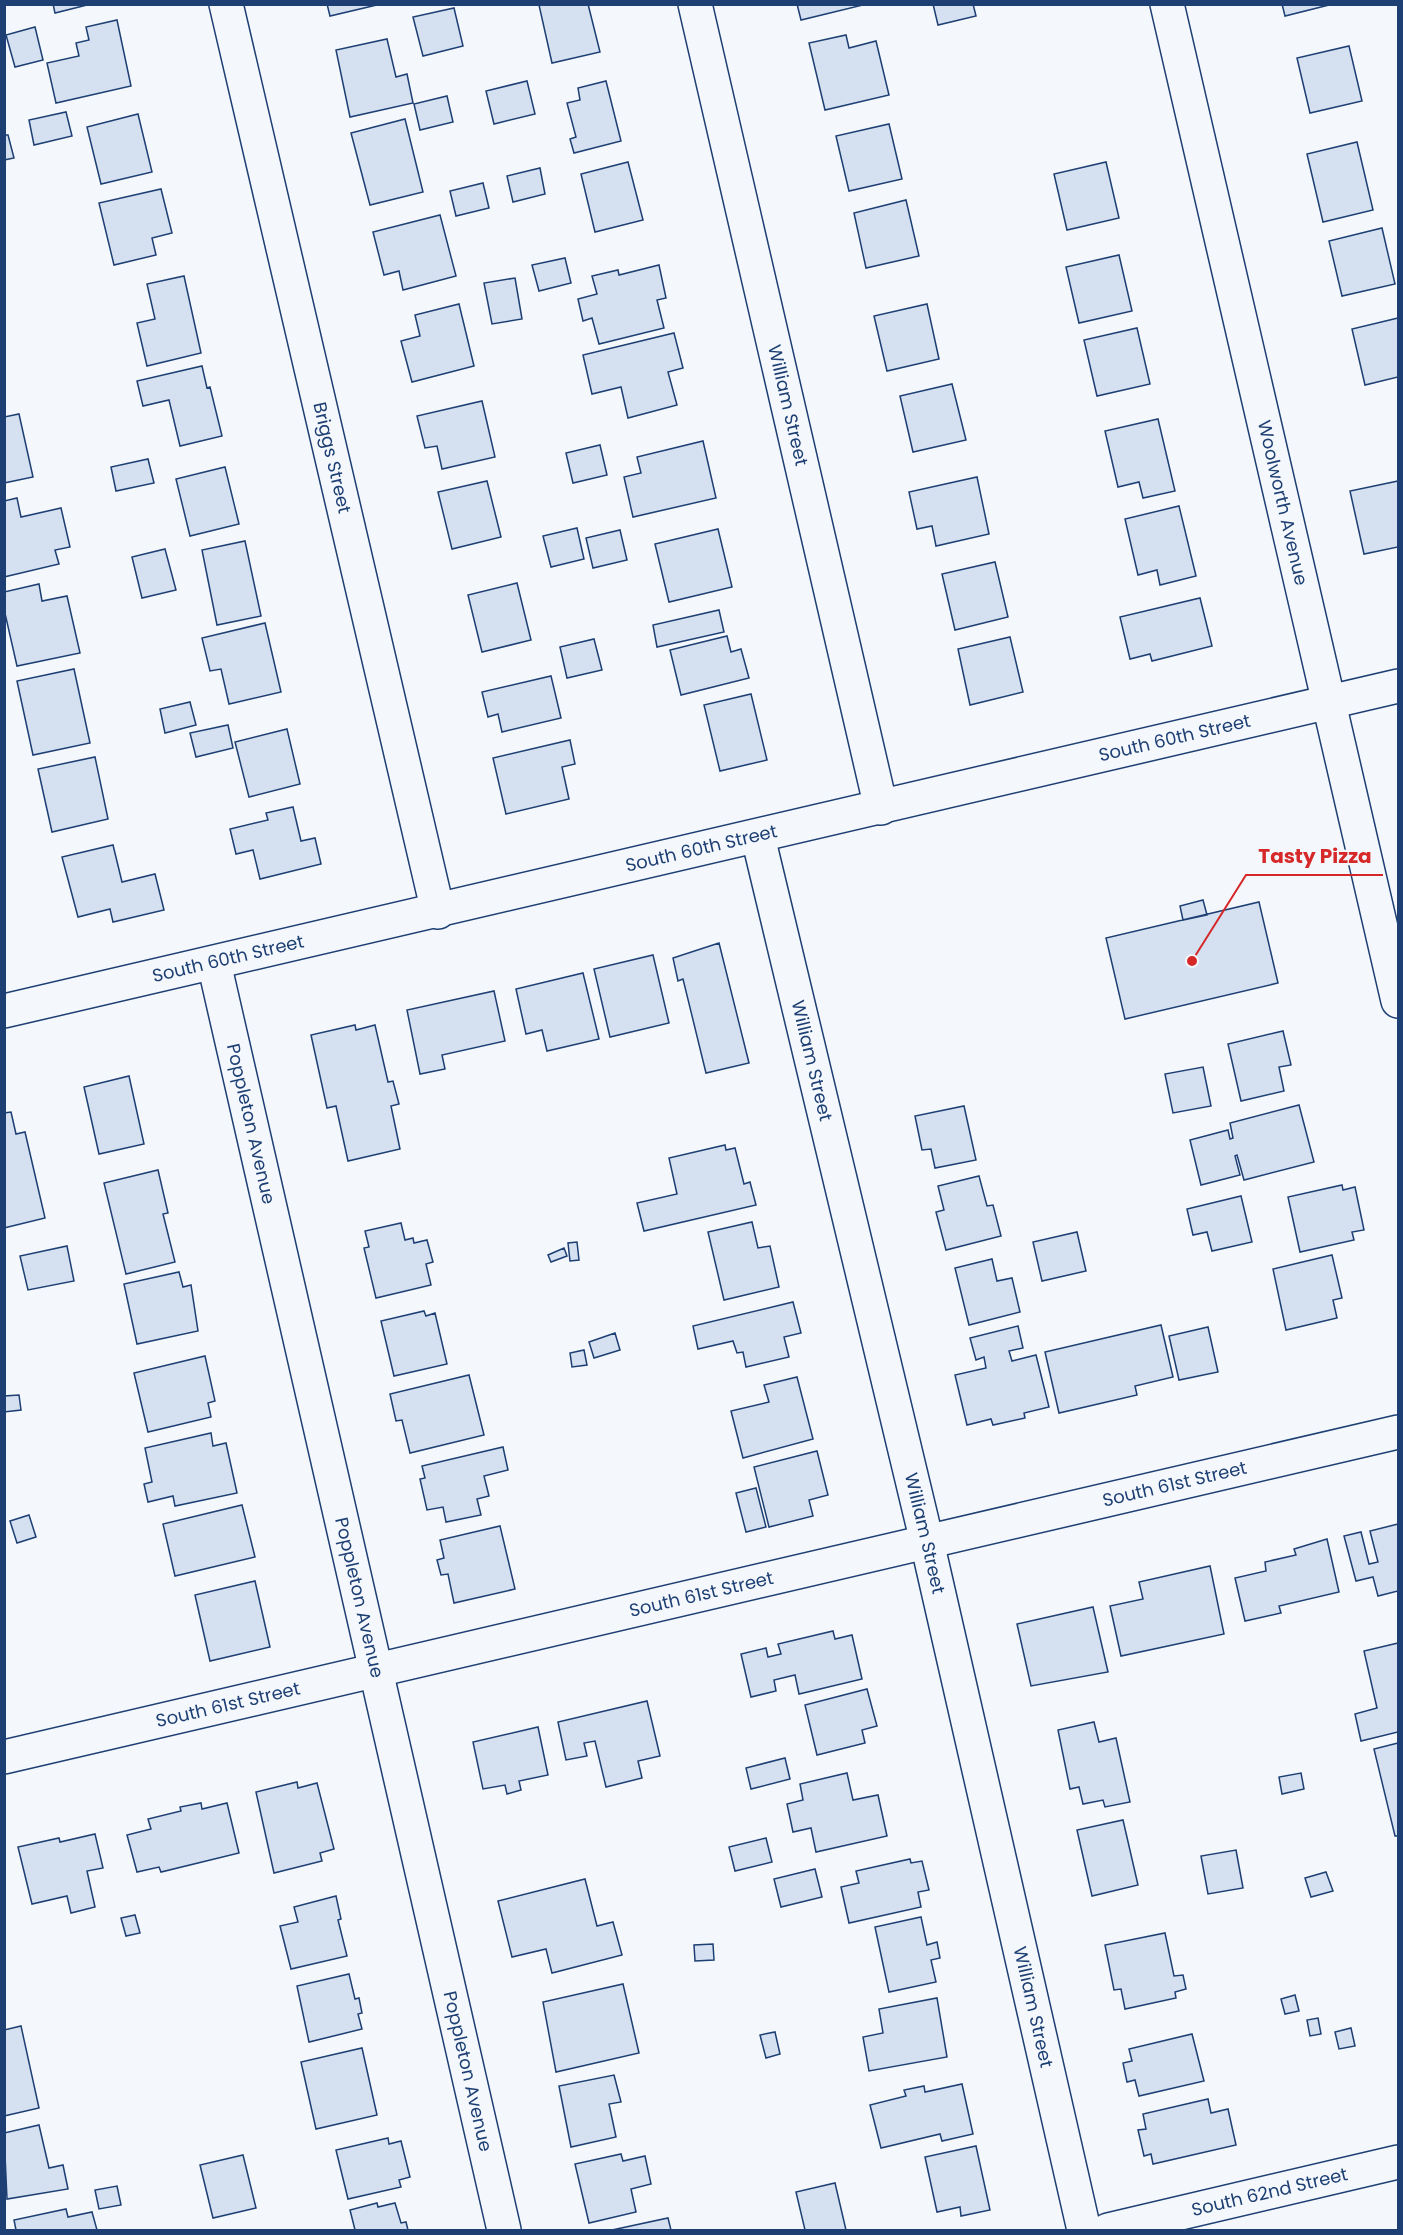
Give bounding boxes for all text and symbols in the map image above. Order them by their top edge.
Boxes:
street label: William Street [762,342,814,468]
street label: Briggs Street [307,400,358,516]
street label: Woolworth Avenue [1252,418,1314,588]
street label: South 60th Street [1096,708,1253,767]
street label: South 60th Street [623,818,779,878]
callout: Tasty Pizza [1246,837,1383,875]
text: Tasty Pizza [1258,842,1372,870]
street label: South 60th Street [150,929,306,988]
street label: William Street [786,998,839,1124]
street label: Poppleton Avenue [221,1041,282,1206]
street label: South 61st Street [1100,1455,1249,1512]
street label: William Street [899,1470,951,1596]
street label: Poppleton Avenue [329,1515,390,1680]
street label: South 61st Street [627,1565,776,1623]
street label: South 61st Street [153,1675,302,1733]
street label: William Street [1008,1944,1060,2070]
street label: Poppleton Avenue [438,1988,499,2154]
street label: South 62nd Street [1189,2161,1350,2222]

